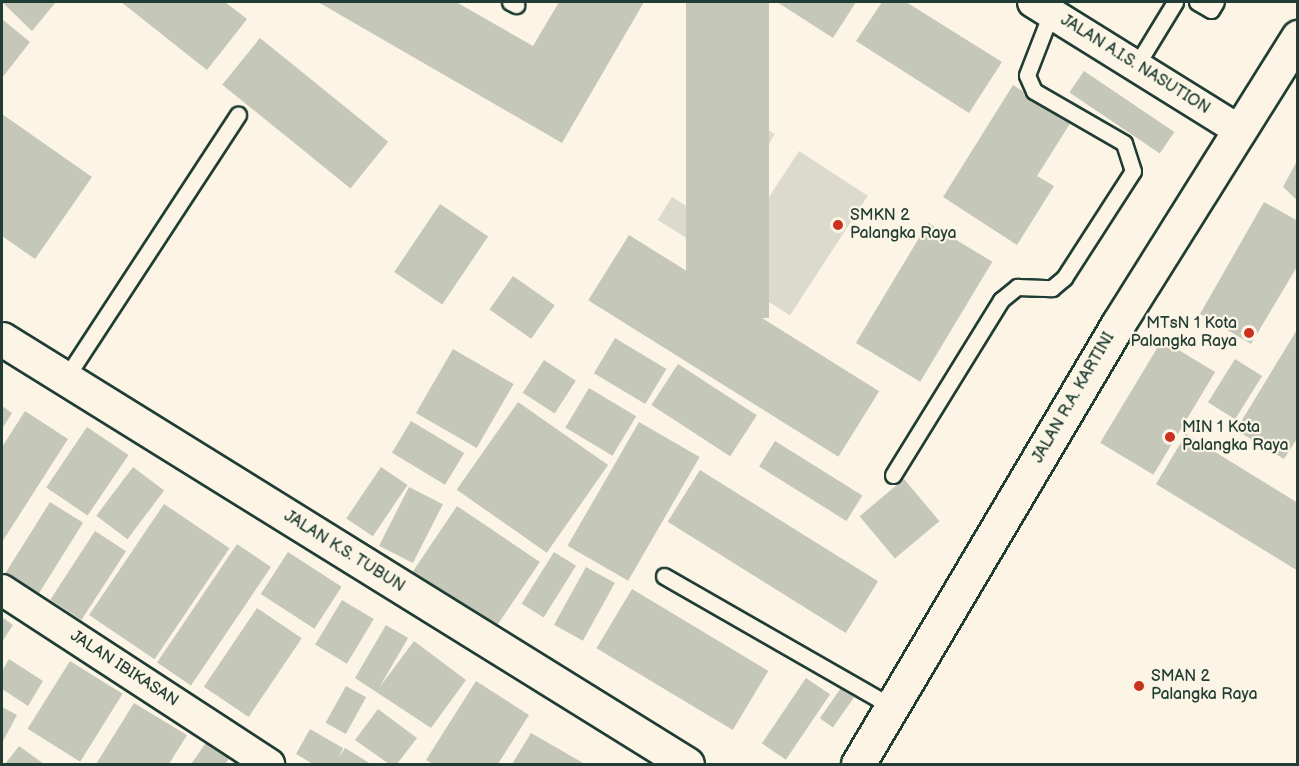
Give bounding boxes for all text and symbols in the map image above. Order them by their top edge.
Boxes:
street label: JALAN A.I.S. NASUTION [1057,11,1213,119]
place label: SMKN 2 Palangka Raya [850,206,956,244]
marker: SMKN 2 Palangka Raya [831,218,845,232]
place label: MTsN 1 Kota Palangka Raya [1131,314,1237,352]
marker: MTsN 1 Kota Palangka Raya [1242,326,1256,340]
street label: JALAN R.A. KARTINI [1029,329,1119,467]
place label: MIN 1 Kota Palangka Raya [1182,418,1288,456]
marker: MIN 1 Kota Palangka Raya [1163,430,1177,444]
street label: JALAN K.S. TUBUN [280,507,408,597]
street label: JALAN IBIKASAN [66,627,182,711]
place label: SMAN 2 Palangka Raya [1151,667,1257,705]
marker: SMAN 2 Palangka Raya [1132,679,1146,693]

